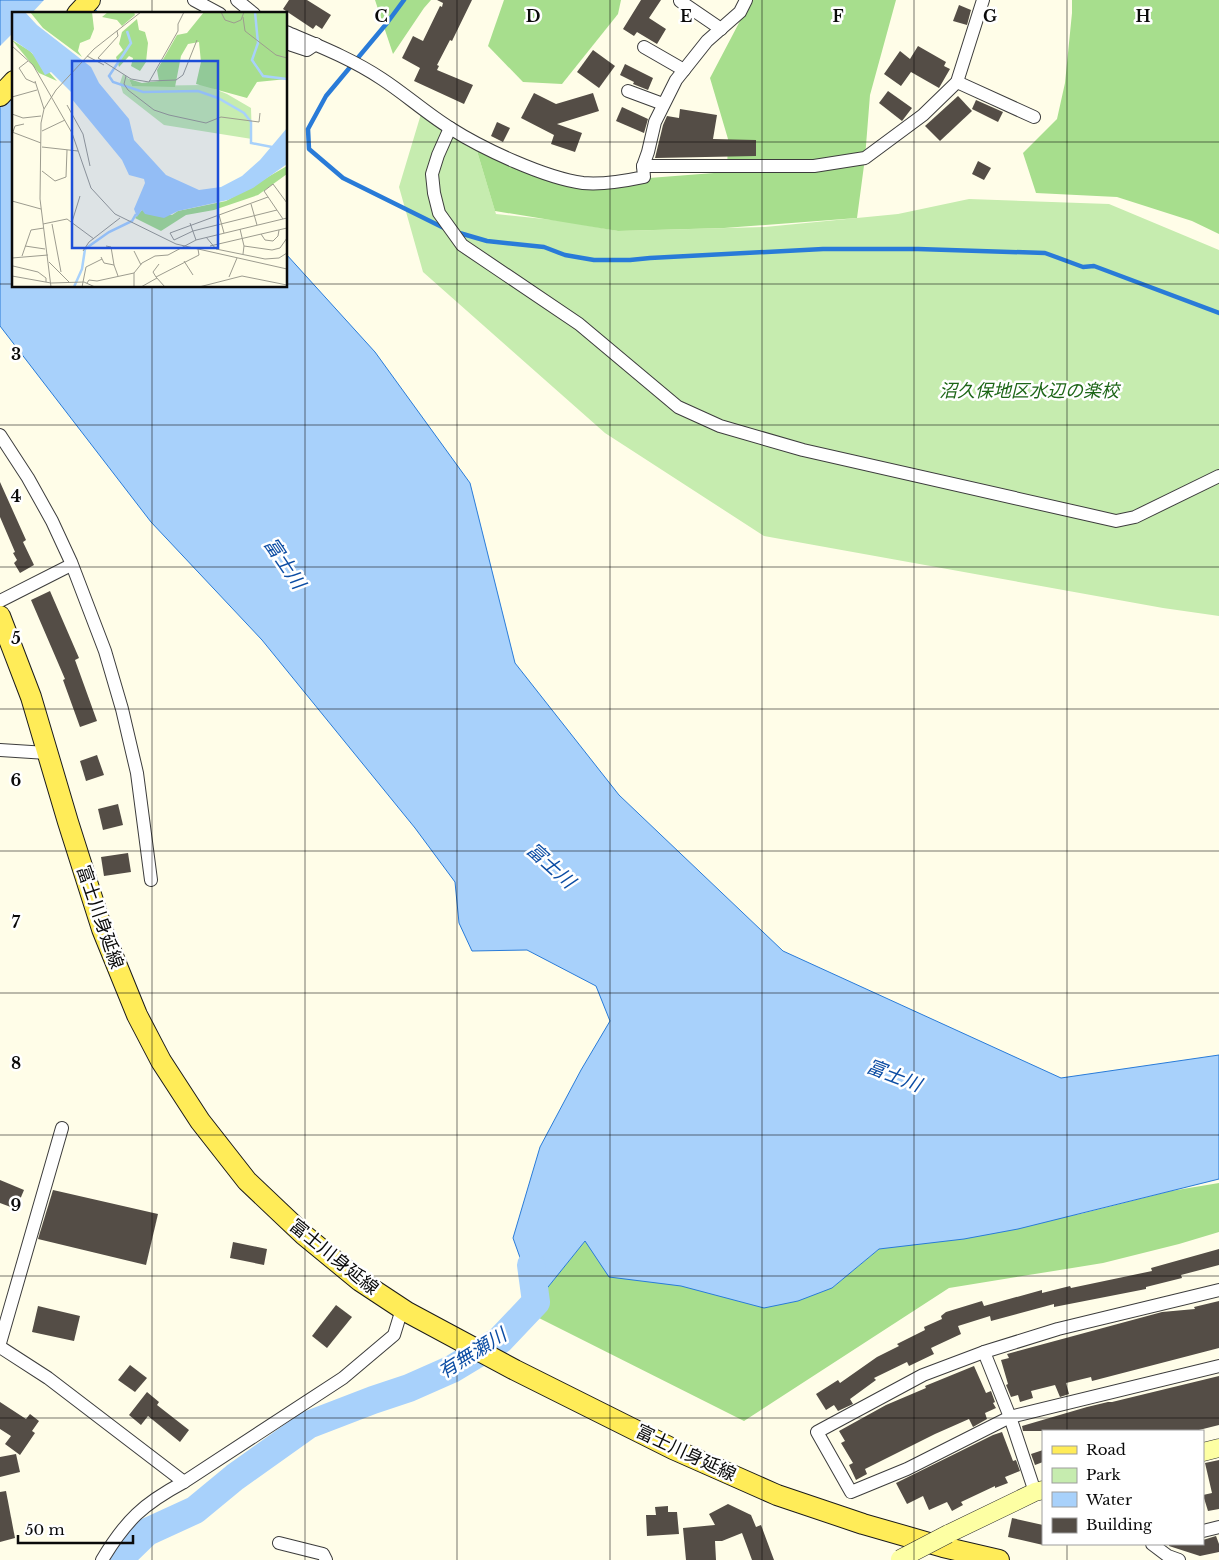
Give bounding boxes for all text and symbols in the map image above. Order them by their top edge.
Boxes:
text: C [374,6,388,26]
text: D [526,6,540,26]
text: E [680,6,692,26]
text: F [832,6,844,26]
text: G [983,6,997,26]
text: H [1135,6,1151,26]
inset map [12,12,288,288]
text: 3 [11,344,21,364]
park label: 沼久保地区水辺の楽校 [939,380,1122,402]
text: 4 [11,486,21,506]
water label: 富士川 [259,533,311,595]
text: 5 [11,628,21,648]
text: 6 [11,770,22,790]
water label: 富士川 [522,838,581,894]
street label: 富士川身延線 [72,862,128,972]
text: 7 [12,912,21,932]
text: 8 [11,1053,21,1073]
water label: 富士川 [863,1055,926,1097]
text: 9 [11,1195,22,1215]
street label: 富士川身延線 [285,1214,383,1300]
water label: 有無瀬川 [434,1322,512,1383]
street label: 富士川身延線 [632,1420,740,1486]
legend [1042,1430,1204,1545]
text: Road [1086,1440,1126,1459]
text: Park [1086,1465,1122,1484]
text: Water [1085,1490,1133,1509]
scale bar [18,1512,132,1544]
text: Building [1086,1515,1153,1534]
text: 50 m [25,1520,65,1539]

